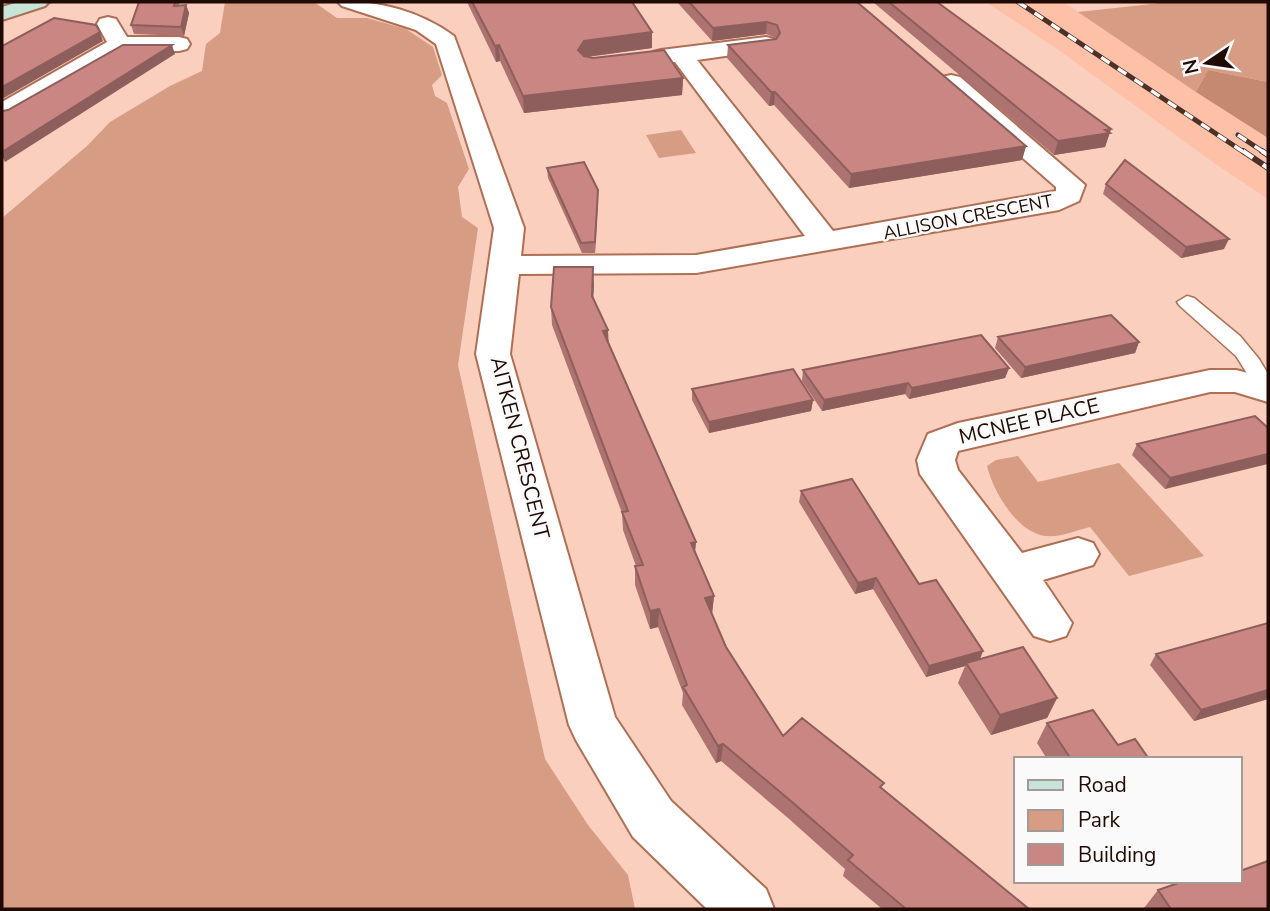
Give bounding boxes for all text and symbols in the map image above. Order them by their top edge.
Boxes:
north arrow [1172,28,1242,98]
text: N [1177,57,1206,76]
street label: ALLISON CRESCENT [881,189,1055,245]
street label: AITKEN CRESCENT [484,354,556,543]
street label: MCNEE PLACE [956,391,1102,451]
legend [1014,757,1242,883]
text: Road [1078,771,1127,799]
text: Park [1078,806,1120,834]
text: Building [1078,841,1156,869]

